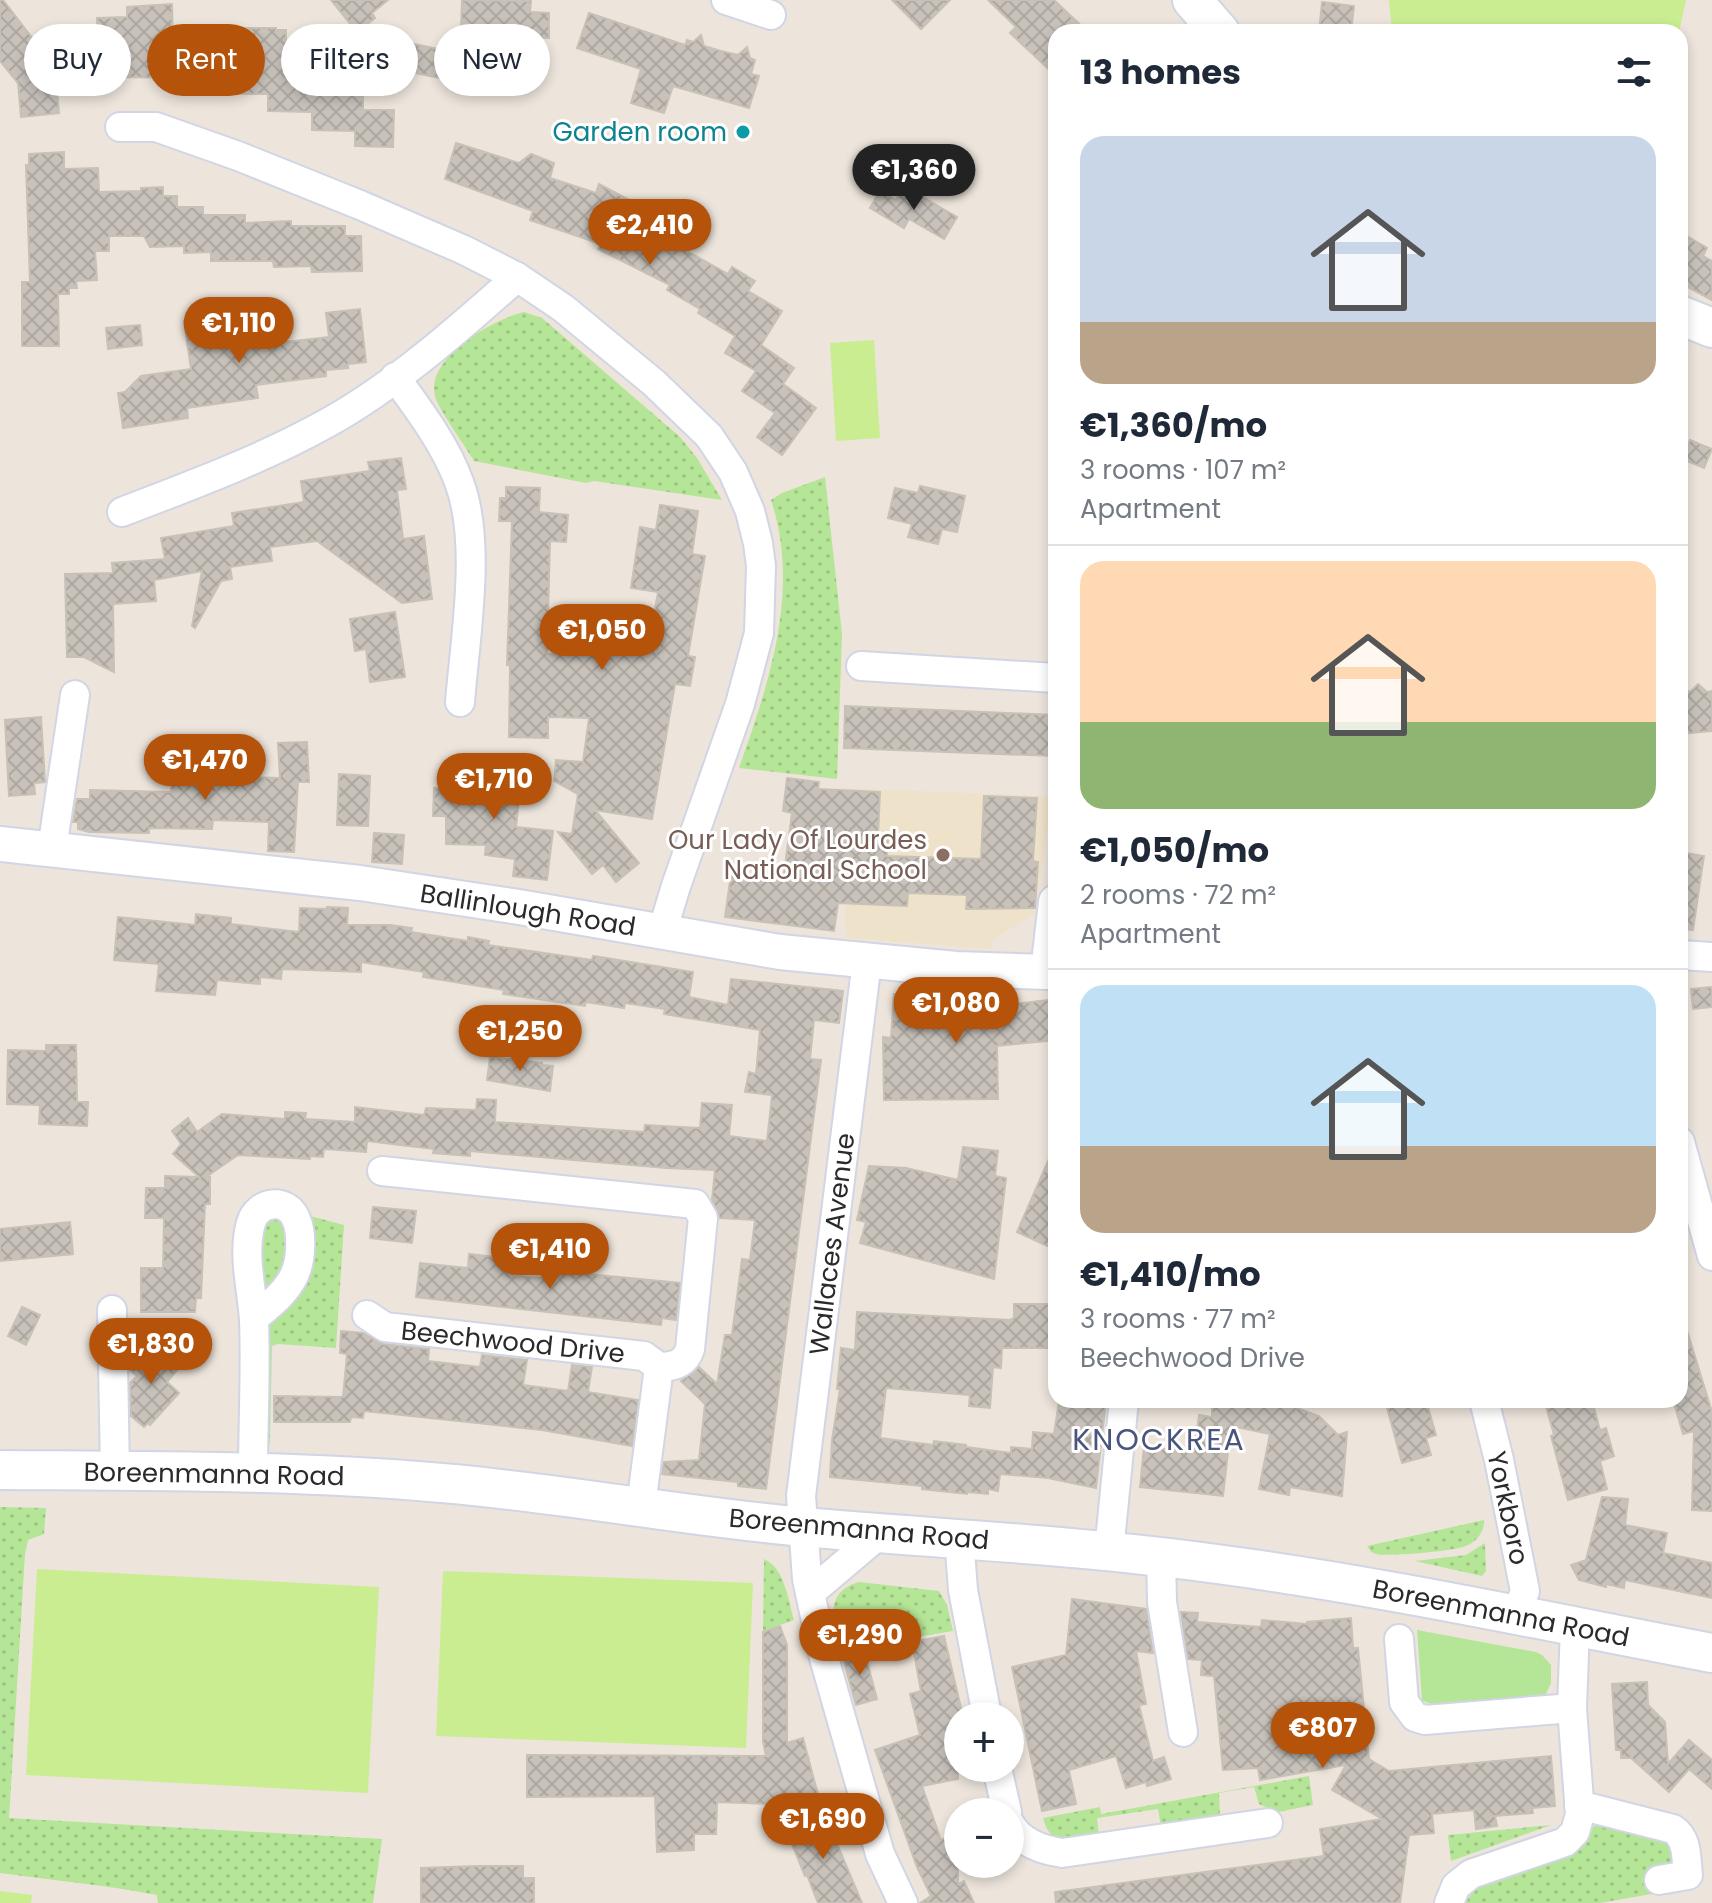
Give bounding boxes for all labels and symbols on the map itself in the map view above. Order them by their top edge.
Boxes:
place label: Garden room [552,114,727,150]
marker: Garden room [734,123,752,141]
pin: €1,360 [849,144,979,212]
pin: €2,410 [585,199,715,267]
pin: €1,110 [174,297,304,365]
pin: €1,050 [537,604,667,672]
pin: €1,470 [140,734,270,802]
pin: €1,710 [429,753,559,821]
place label: Our Lady Of Lourdes National School [668,822,927,888]
marker: Our Lady Of Lourdes National School [934,846,952,864]
street label: Ballinlough Road [418,875,638,945]
pin: €1,080 [891,977,1021,1045]
pin: €1,250 [455,1005,585,1073]
street label: Wallaces Avenue [801,1131,863,1357]
pin: €1,410 [485,1223,615,1291]
street label: Beechwood Drive [399,1312,627,1372]
pin: €1,830 [86,1318,216,1386]
district label: KNOCKREA [1072,1418,1246,1461]
street label: Yorkboro [1478,1448,1538,1568]
street label: Boreenmanna Road [83,1454,345,1494]
street label: Boreenmanna Road [727,1500,991,1558]
street label: Boreenmanna Road [1370,1570,1632,1656]
pin: €1,290 [795,1609,925,1677]
pin: €807 [1276,1702,1370,1770]
pin: €1,690 [758,1793,888,1861]

